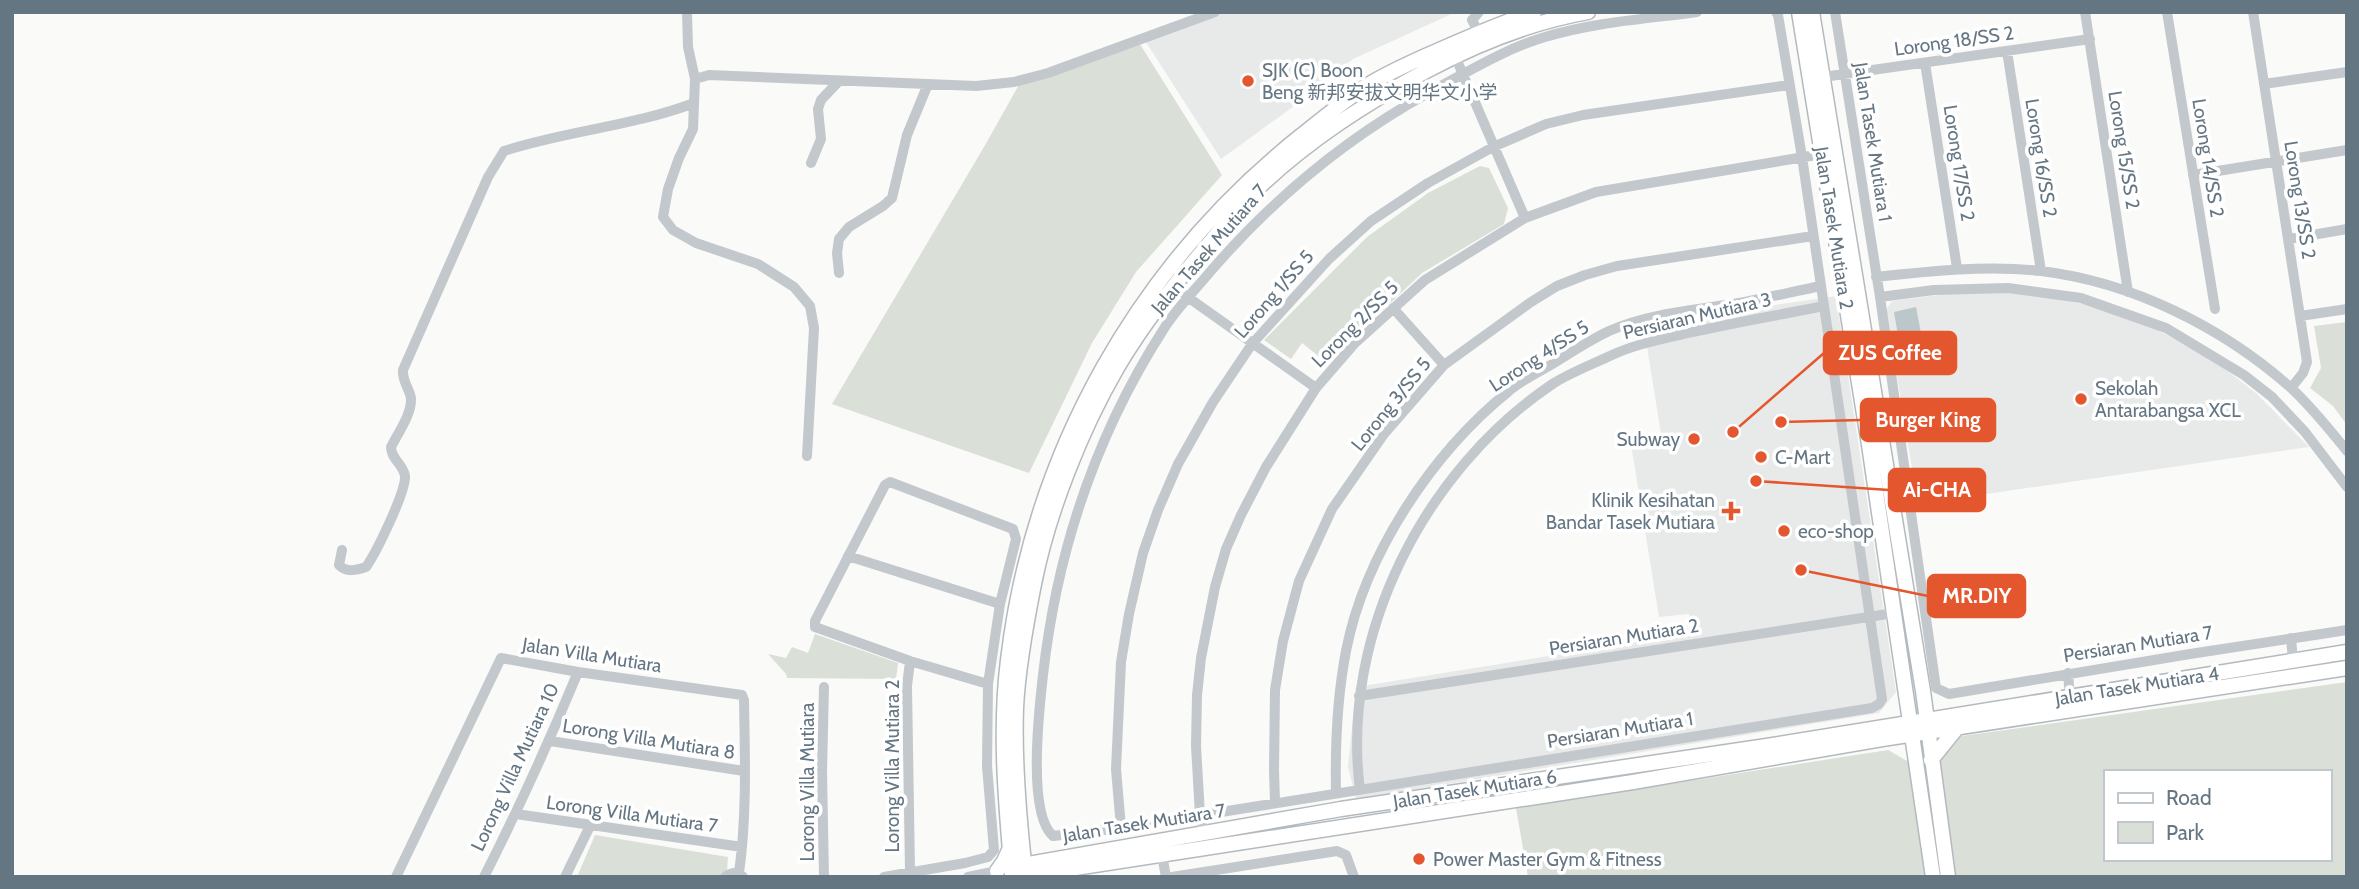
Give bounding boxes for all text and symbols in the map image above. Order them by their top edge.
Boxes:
street label: Lorong 18/SS 2 [1893,21,2015,61]
place label: SJK (C) Boon Beng 新邦安拔文明华文小学 [1262,59,1497,104]
street label: Jalan Tasek Mutiara 1 [1849,60,1897,223]
marker: SJK (C) Boon Beng 新邦安拔文明华文小学 [1240,73,1256,89]
street label: Lorong 15/SS 2 [2103,89,2145,211]
street label: Lorong 16/SS 2 [2020,97,2062,219]
street label: Lorong 14/SS 2 [2187,97,2229,219]
street label: Lorong 17/SS 2 [1938,103,1980,223]
street label: Lorong 13/SS 2 [2279,139,2321,261]
street label: Jalan Tasek Mutiara 2 [1810,144,1858,311]
street label: Jalan Tasek Mutiara 7 [1146,179,1272,319]
street label: Lorong 1/SS 5 [1229,245,1319,343]
street label: Lorong 2/SS 5 [1307,276,1403,372]
street label: Persiaran Mutiara 3 [1621,288,1773,344]
street label: Lorong 4/SS 5 [1485,315,1593,397]
callout: ZUS Coffee [1824,332,1956,374]
text: ZUS Coffee [1838,340,1942,365]
street label: Lorong 3/SS 5 [1346,353,1436,455]
place label: Sekolah Antarabangsa XCL [2095,377,2241,422]
marker: Sekolah Antarabangsa XCL [2073,391,2089,407]
callout: Burger King [1861,399,1995,441]
text: Burger King [1875,407,1981,432]
place label: Subway [1617,428,1680,451]
marker: Subway [1686,431,1702,447]
place label: C-Mart [1775,446,1831,469]
marker: C-Mart [1753,449,1769,465]
callout: Ai-CHA [1889,469,1985,511]
text: Ai-CHA [1903,477,1972,502]
place label: Klinik Kesihatan Bandar Tasek Mutiara [1546,489,1715,534]
marker: Klinik Kesihatan Bandar Tasek Mutiara [1721,501,1741,521]
place label: eco-shop [1798,520,1874,543]
marker: eco-shop [1776,523,1792,539]
callout: MR.DIY [1928,575,2025,617]
text: MR.DIY [1943,583,2012,608]
street label: Persiaran Mutiara 2 [1548,614,1700,660]
street label: Persiaran Mutiara 7 [2062,621,2215,667]
street label: Jalan Villa Mutiara [520,632,663,677]
street label: Jalan Tasek Mutiara 4 [2052,662,2221,710]
street label: Lorong Villa Mutiara 10 [466,679,564,855]
street label: Lorong Villa Mutiara 2 [881,679,904,853]
street label: Lorong Villa Mutiara [796,703,819,861]
street label: Persiaran Mutiara 1 [1545,707,1695,753]
street label: Lorong Villa Mutiara 8 [561,714,737,764]
street label: Jalan Tasek Mutiara 6 [1390,765,1559,813]
legend [2104,770,2331,861]
text: Road [2166,785,2212,810]
street label: Lorong Villa Mutiara 7 [545,791,720,837]
street label: Jalan Tasek Mutiara 7 [1060,799,1227,847]
text: Park [2166,820,2204,845]
place label: Power Master Gym & Fitness [1433,848,1662,871]
marker: Power Master Gym & Fitness [1411,851,1427,867]

